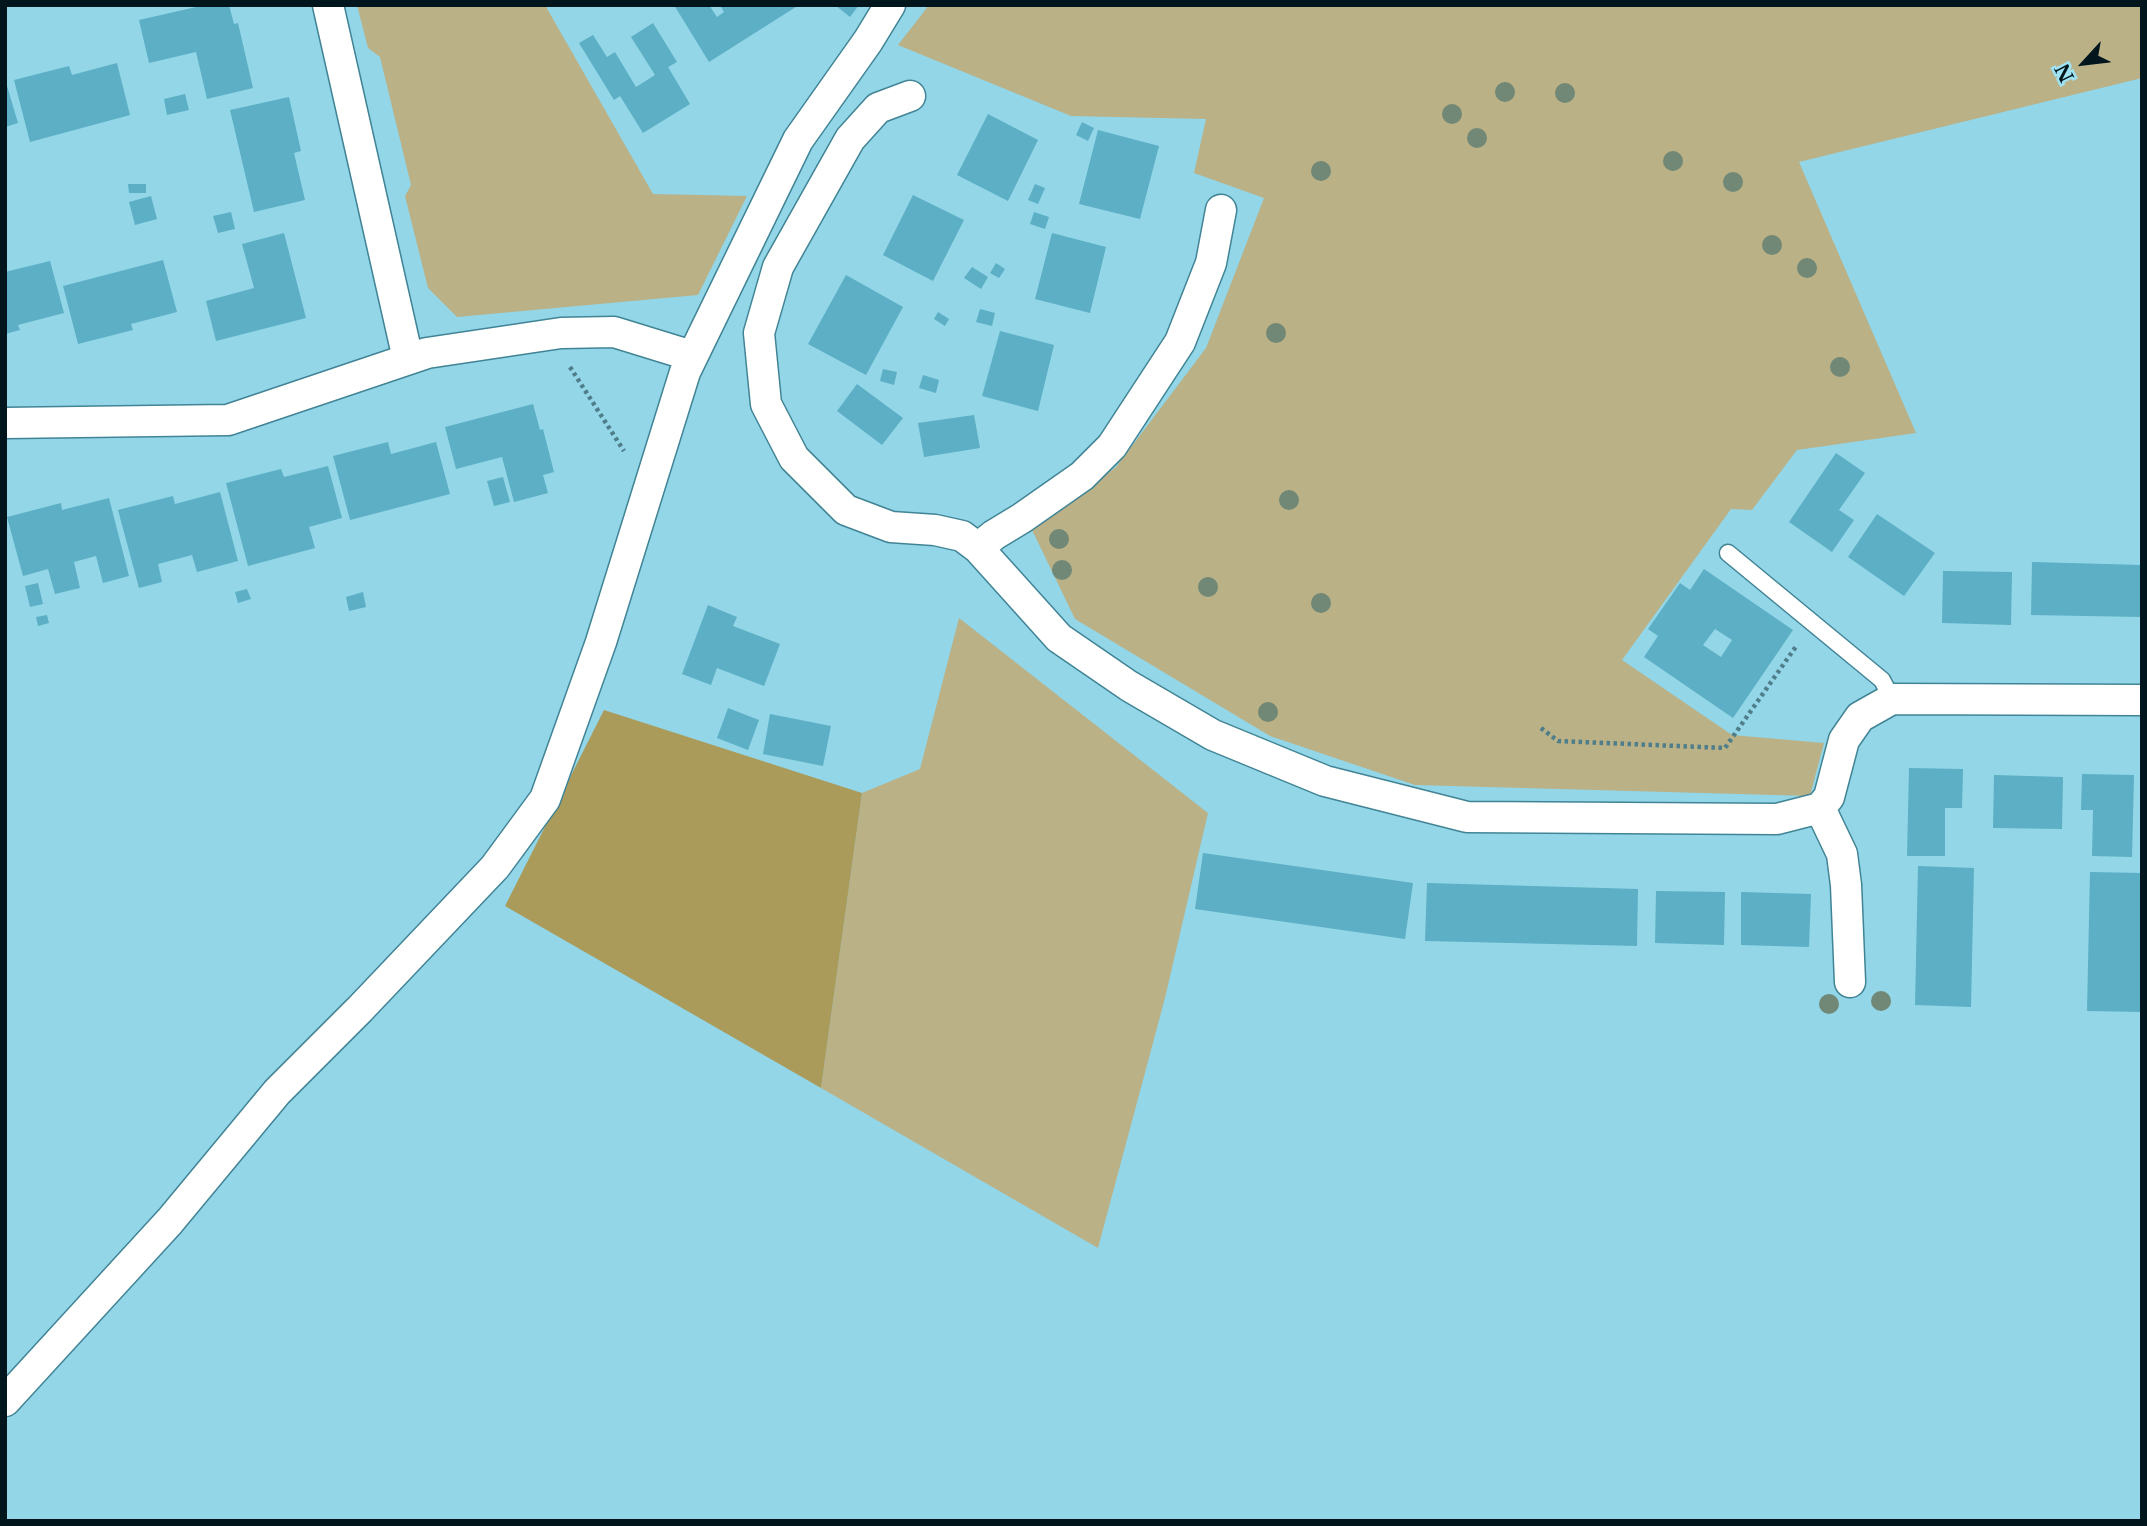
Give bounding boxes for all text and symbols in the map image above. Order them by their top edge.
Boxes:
north arrow [2049,28,2119,98]
text: N [2051,60,2079,86]

